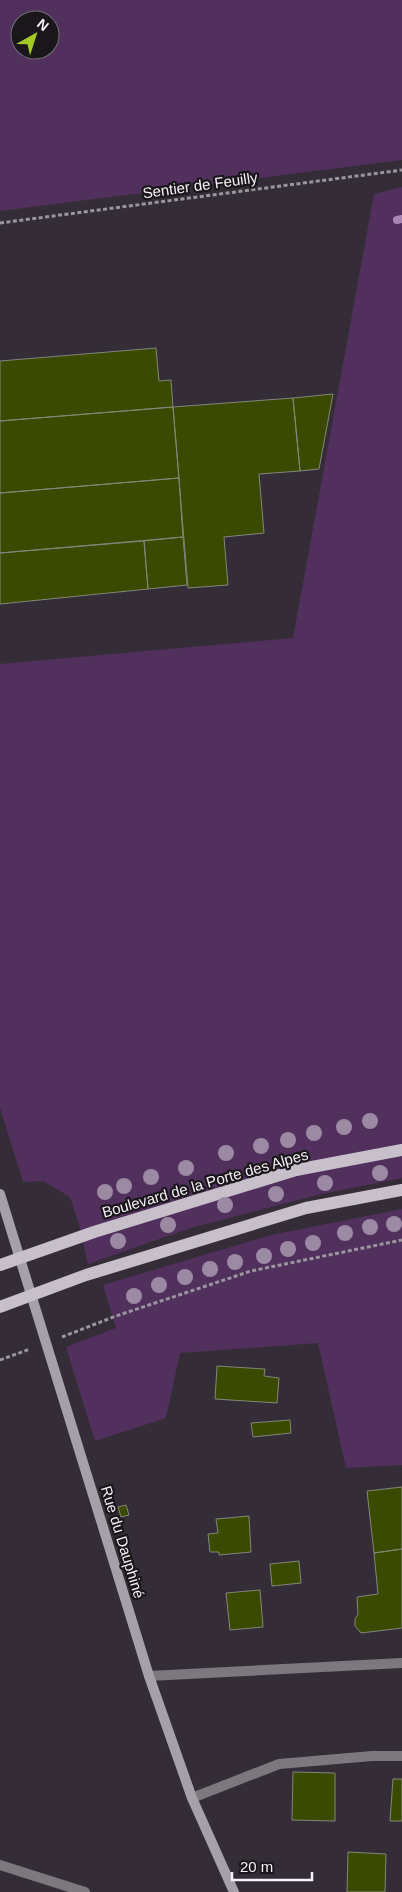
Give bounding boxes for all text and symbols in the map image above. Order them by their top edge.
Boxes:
north arrow [10,10,60,60]
text: N [34,15,52,34]
street label: Sentier de Feuilly [141,168,259,201]
street label: Boulevard de la Porte des Alpes [100,1145,310,1221]
street label: Rue du Dauphiné [98,1484,148,1600]
scale bar [232,1850,312,1882]
text: 20 m [240,1858,273,1875]

